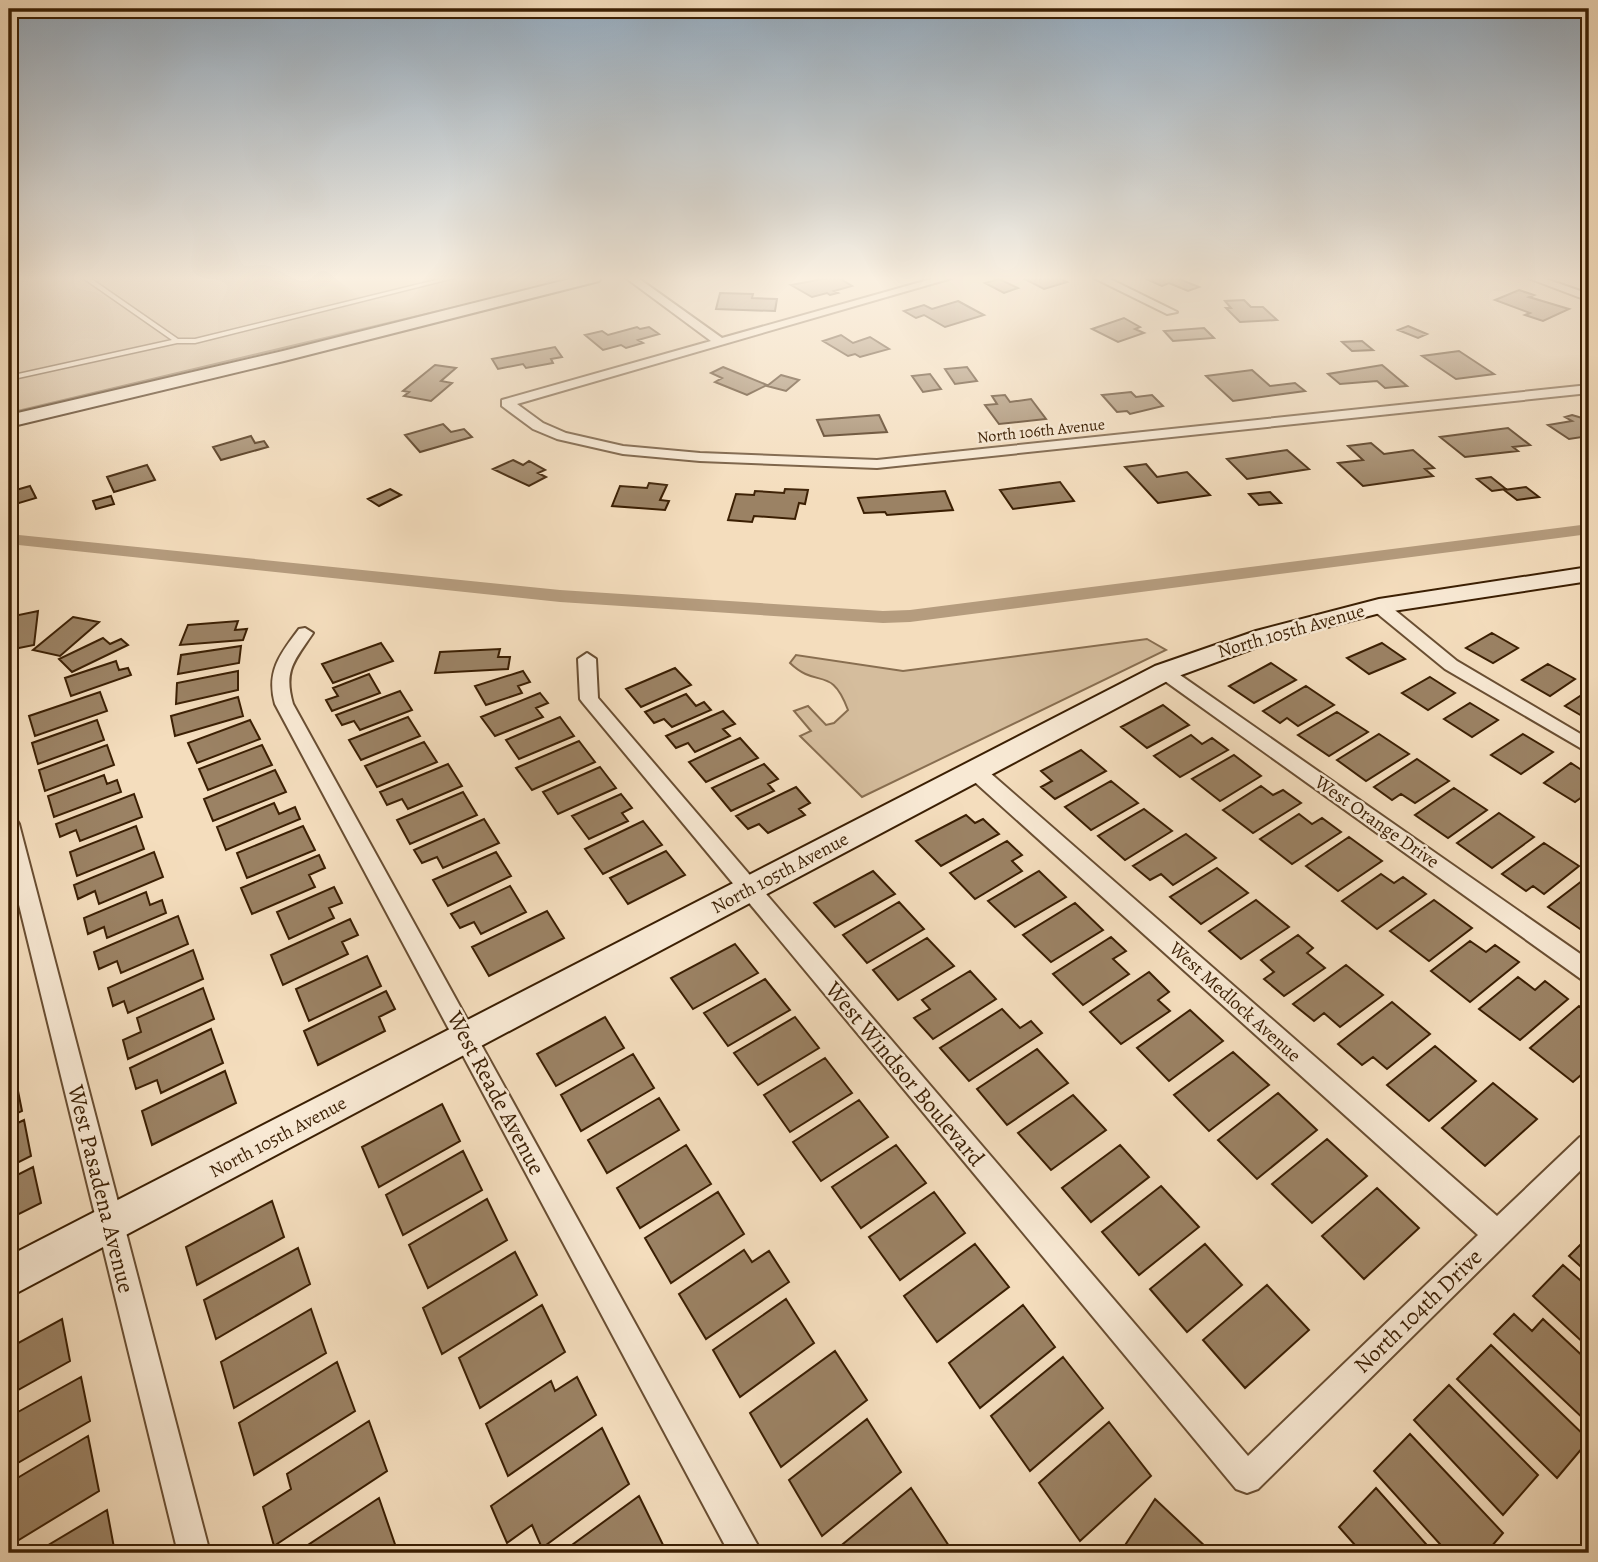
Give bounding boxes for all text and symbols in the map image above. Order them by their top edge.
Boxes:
street label: North 106th Avenue [976,413,1106,449]
street label: North 105th Avenue [1214,598,1368,664]
street label: West Orange Drive [1309,769,1444,875]
street label: North 105th Avenue [707,826,853,920]
street label: West Medlock Avenue [1163,935,1306,1068]
street label: West Windsor Boulevard [818,974,992,1173]
street label: West Reade Avenue [439,1005,552,1180]
street label: West Pasadena Avenue [60,1081,142,1296]
street label: North 105th Avenue [205,1090,351,1184]
street label: North 104th Drive [1347,1242,1489,1380]

